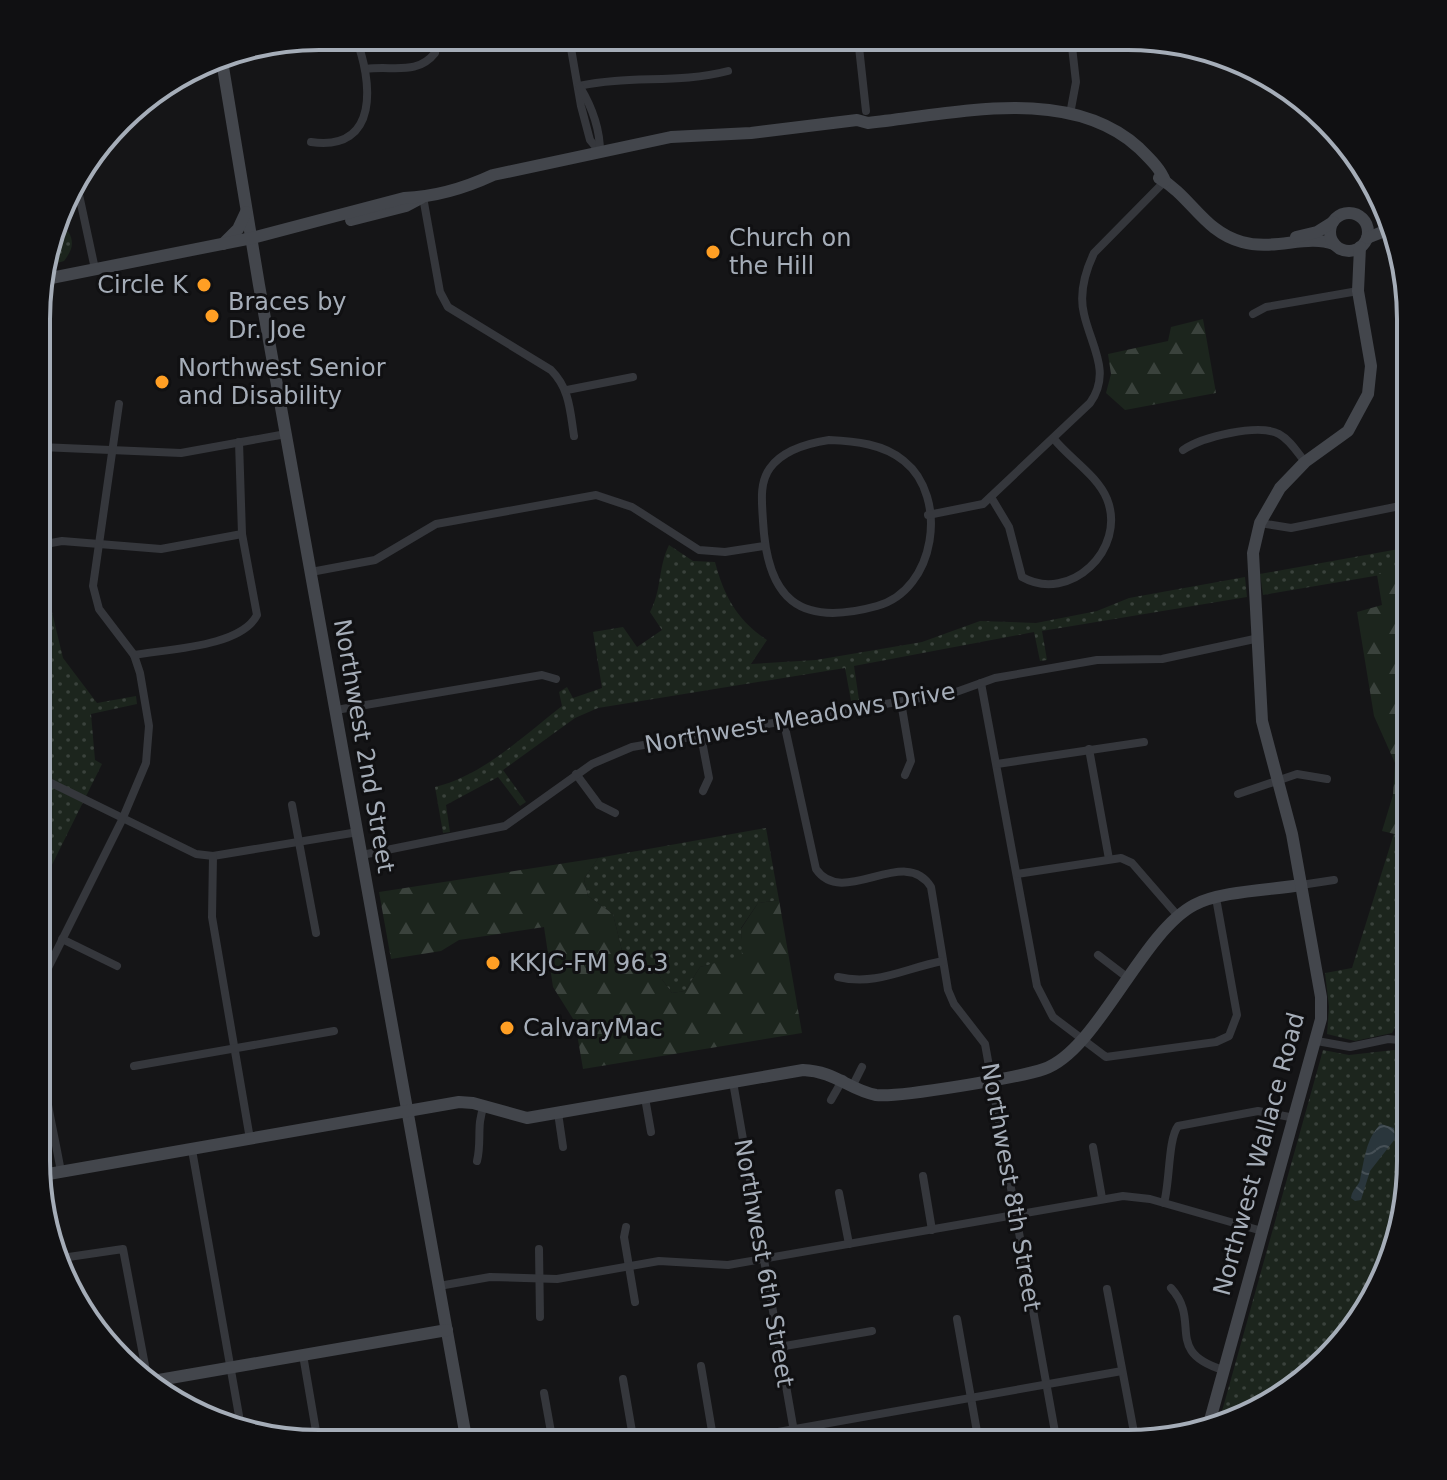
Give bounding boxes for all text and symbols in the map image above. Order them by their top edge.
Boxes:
place label: Church on the Hill [729,224,851,280]
marker: Church on the Hill [704,243,722,261]
place label: Circle K [97,271,189,299]
marker: Circle K [195,276,213,294]
place label: Braces by Dr. Joe [228,288,347,344]
marker: Braces by Dr. Joe [203,307,221,325]
place label: Northwest Senior and Disability [178,354,386,410]
marker: Northwest Senior and Disability [153,373,171,391]
street label: Northwest 2nd Street [328,617,400,875]
street label: Northwest Meadows Drive [643,677,957,759]
place label: KKJC-FM 96.3 [509,949,669,977]
marker: KKJC-FM 96.3 [484,954,502,972]
street label: Northwest Wallace Road [1208,1009,1310,1299]
place label: CalvaryMac [523,1014,663,1042]
marker: CalvaryMac [498,1019,516,1037]
street label: Northwest 8th Street [975,1061,1047,1313]
street label: Northwest 6th Street [728,1137,800,1389]

